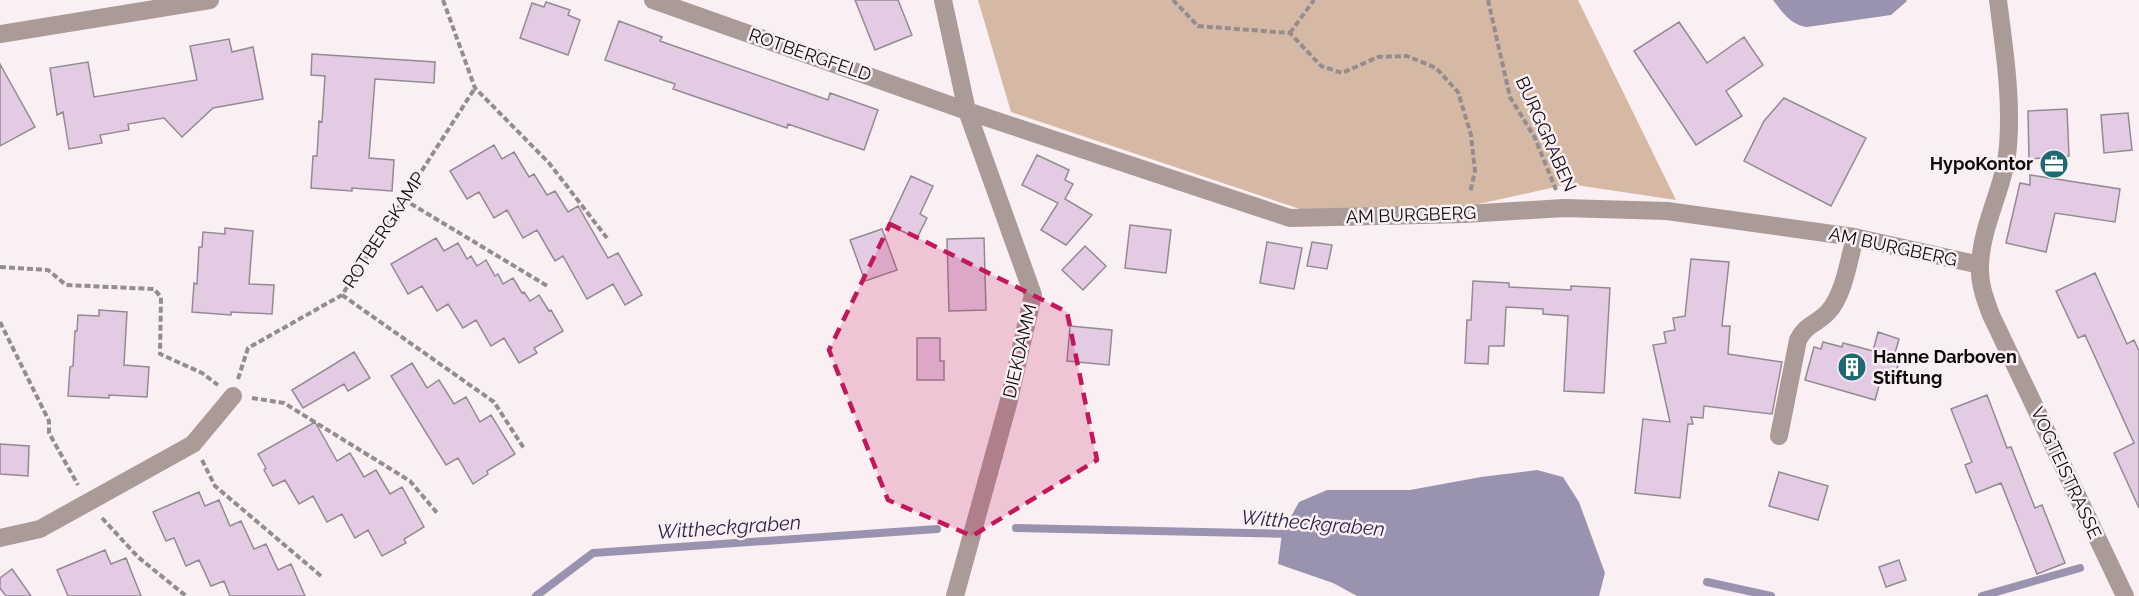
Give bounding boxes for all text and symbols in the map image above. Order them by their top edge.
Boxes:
street label: ROTBERGFELD [746,24,874,85]
street label: BURGGRABEN [1512,73,1581,195]
office icon: HypoKontor [2038,148,2070,180]
place label: HypoKontor [1930,153,2033,174]
street label: ROTBERGKAMP [338,168,429,292]
street label: AM BURGBERG [1345,202,1476,227]
street label: AM BURGBERG [1827,223,1959,270]
street label: DIEKDAMM [998,302,1041,400]
place label: Hanne Darboven Stiftung [1873,346,2017,388]
building icon: Hanne Darboven Stiftung [1836,351,1868,383]
street label: VOGTEISTRASSE [2027,404,2106,542]
water label: Wittheckgraben [1240,505,1386,541]
water label: Wittheckgraben [656,510,802,544]

